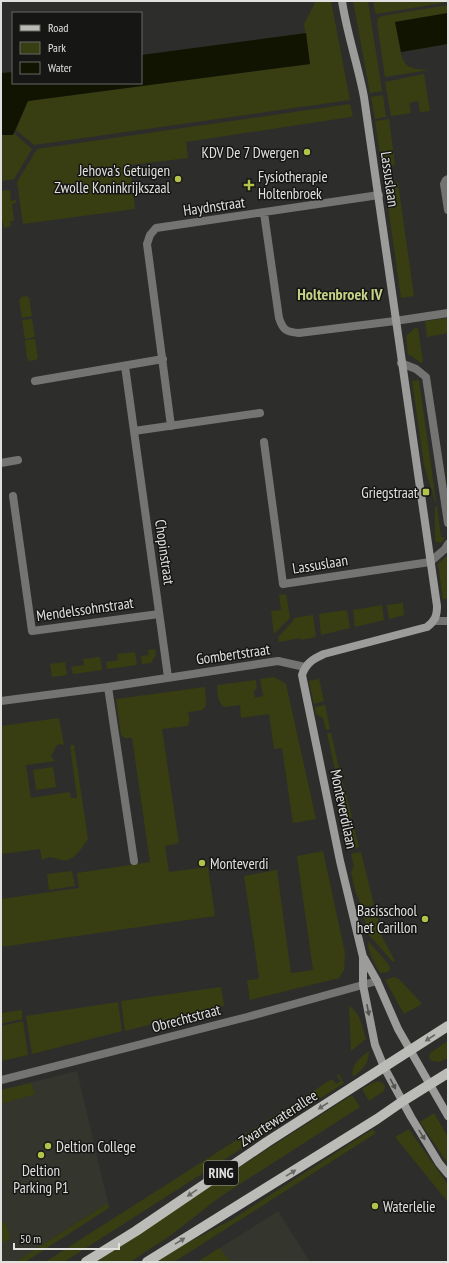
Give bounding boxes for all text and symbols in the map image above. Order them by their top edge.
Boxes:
legend [12,12,142,84]
text: Road [48,20,68,35]
text: Park [48,40,66,55]
text: Water [48,60,73,75]
place label: KDV De 7 Dwergen [202,143,299,162]
marker: KDV De 7 Dwergen [302,147,312,157]
street label: Lassuslaan [377,150,403,208]
place label: Jehova's Getuigen Zwolle Koninkrijkszaal [54,161,170,197]
place label: Fysiotherapie Holtenbroek [258,167,328,203]
marker: Jehova's Getuigen Zwolle Koninkrijkszaal [173,174,183,184]
marker: Fysiotherapie Holtenbroek [243,179,255,191]
street label: Haydnstraat [182,192,246,220]
district label: Holtenbroek IV [297,284,384,304]
place label: Griegstraat [361,483,418,502]
marker: Griegstraat [421,487,431,497]
street label: Chopinstraat [151,518,179,586]
street label: Lassuslaan [291,550,349,578]
street label: Mendelssohnstraat [35,593,135,625]
street label: Gombertstraat [195,639,271,669]
street label: Monteverdilaan [326,768,362,850]
place label: Monteverdi [210,854,268,873]
marker: Monteverdi [197,858,207,868]
place label: Basisschool het Carillon [357,901,417,937]
marker: Basisschool het Carillon [420,914,430,924]
street label: Obrechtstraat [150,1000,222,1036]
one-way arrow [365,1004,371,1016]
one-way arrow [424,1034,435,1042]
one-way arrow [390,1078,397,1090]
street label: Zwartewaterallee [235,1085,321,1151]
one-way arrow [318,1102,329,1110]
one-way arrow [418,1130,426,1140]
place label: Deltion College [56,1137,136,1156]
marker: Deltion College [43,1141,53,1151]
marker: Deltion Parking P1 [36,1150,46,1160]
place label: Deltion Parking P1 [13,1161,69,1197]
road number: RING [204,1161,238,1185]
one-way arrow [285,1169,297,1176]
one-way arrow [187,1189,197,1197]
place label: Waterlelie [383,1197,436,1216]
marker: Waterlelie [370,1201,380,1211]
scale bar [14,1225,119,1251]
text: 50 m [20,1231,41,1246]
one-way arrow [175,1237,185,1245]

